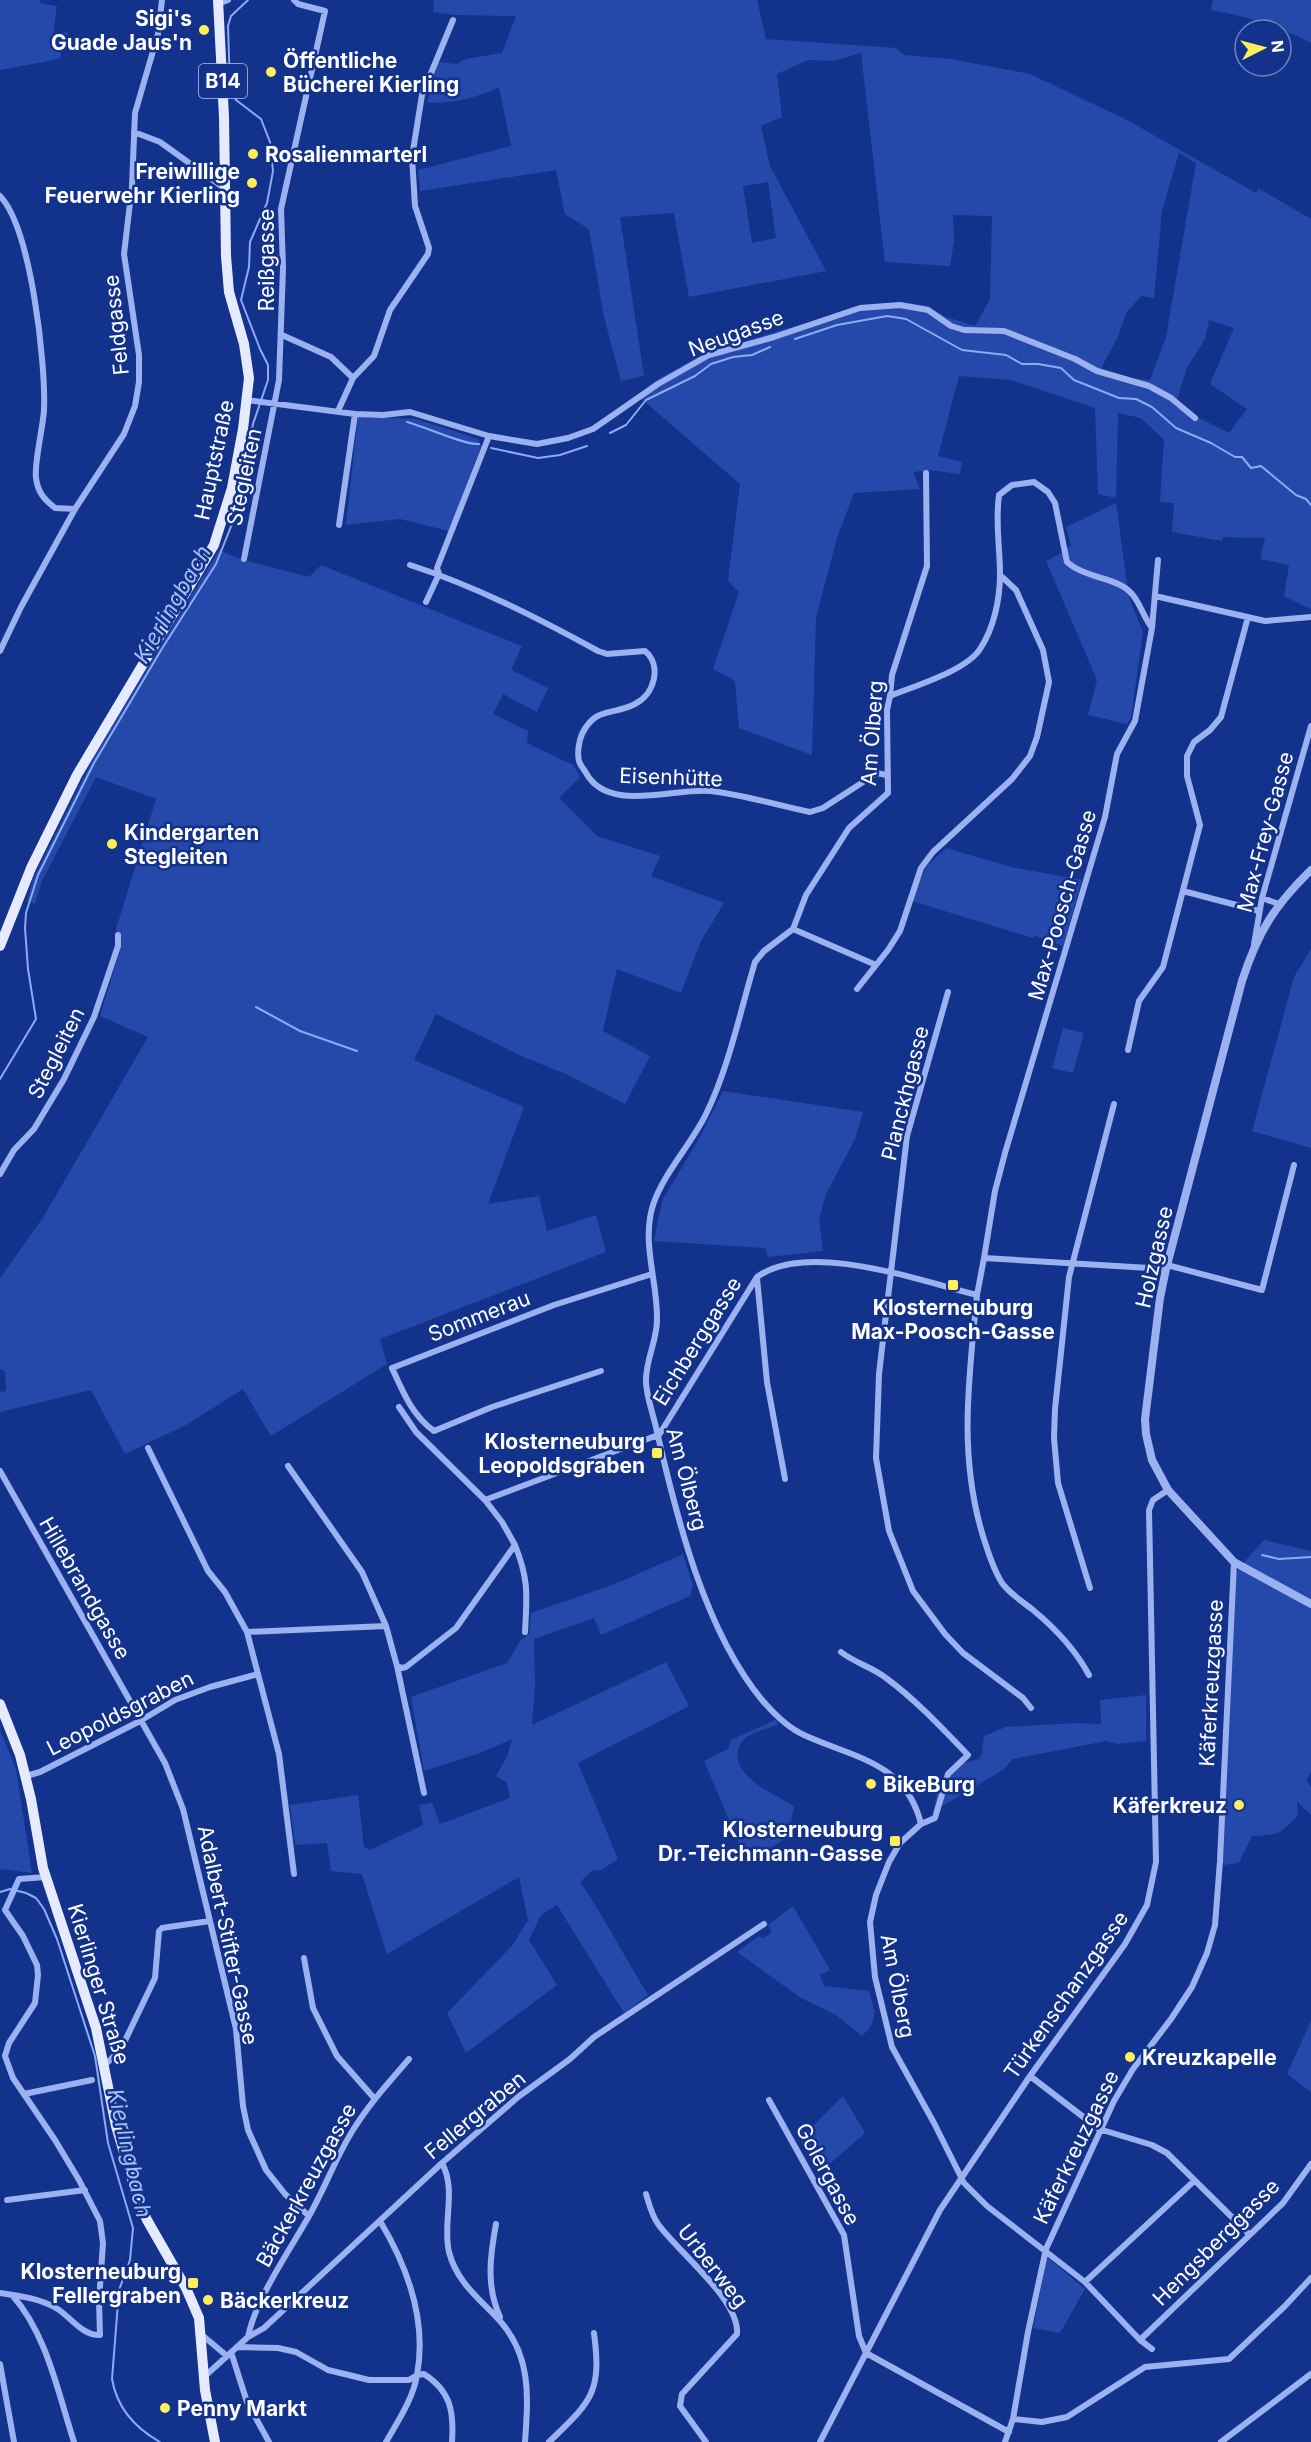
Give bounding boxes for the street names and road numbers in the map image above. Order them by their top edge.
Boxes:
road number: B14 [199,64,247,98]
street label: Reißgasse [254,209,279,311]
street label: Feldgasse [98,274,134,376]
street label: Neugasse [685,304,787,362]
street label: Hauptstraße [189,398,239,522]
street label: Stegleiten [221,426,267,528]
street label: Am Ölberg [856,680,888,786]
street label: Max-Frey-Gasse [1232,749,1298,915]
street label: Eisenhütte [619,763,723,791]
street label: Max-Poosch-Gasse [1023,807,1101,1003]
street label: Stegleiten [22,1003,90,1103]
street label: Planckhgasse [876,1023,934,1163]
street label: Holzgasse [1130,1204,1178,1310]
street label: Eichberggasse [648,1272,746,1410]
street label: Sommerau [424,1285,534,1347]
street label: Am Ölberg [661,1425,713,1533]
street label: Hillebrandgasse [34,1512,136,1664]
street label: Käferkreuzgasse [1194,1599,1228,1767]
street label: Leopoldsgraben [42,1665,198,1761]
street label: Adalbert-Stifter-Gasse [193,1823,263,2047]
street label: Kierlinger Straße [63,1901,135,2067]
street label: Türkenschanzgasse [999,1906,1133,2084]
street label: Am Ölberg [876,1932,920,2040]
street label: Fellergraben [420,2066,530,2164]
street label: Käferkreuzgasse [1028,2066,1124,2228]
street label: Bäckerkreuzgasse [251,2099,361,2271]
street label: Golergasse [791,2119,865,2229]
street label: Hengsberggasse [1147,2173,1285,2311]
street label: Urberweg [673,2219,753,2313]

